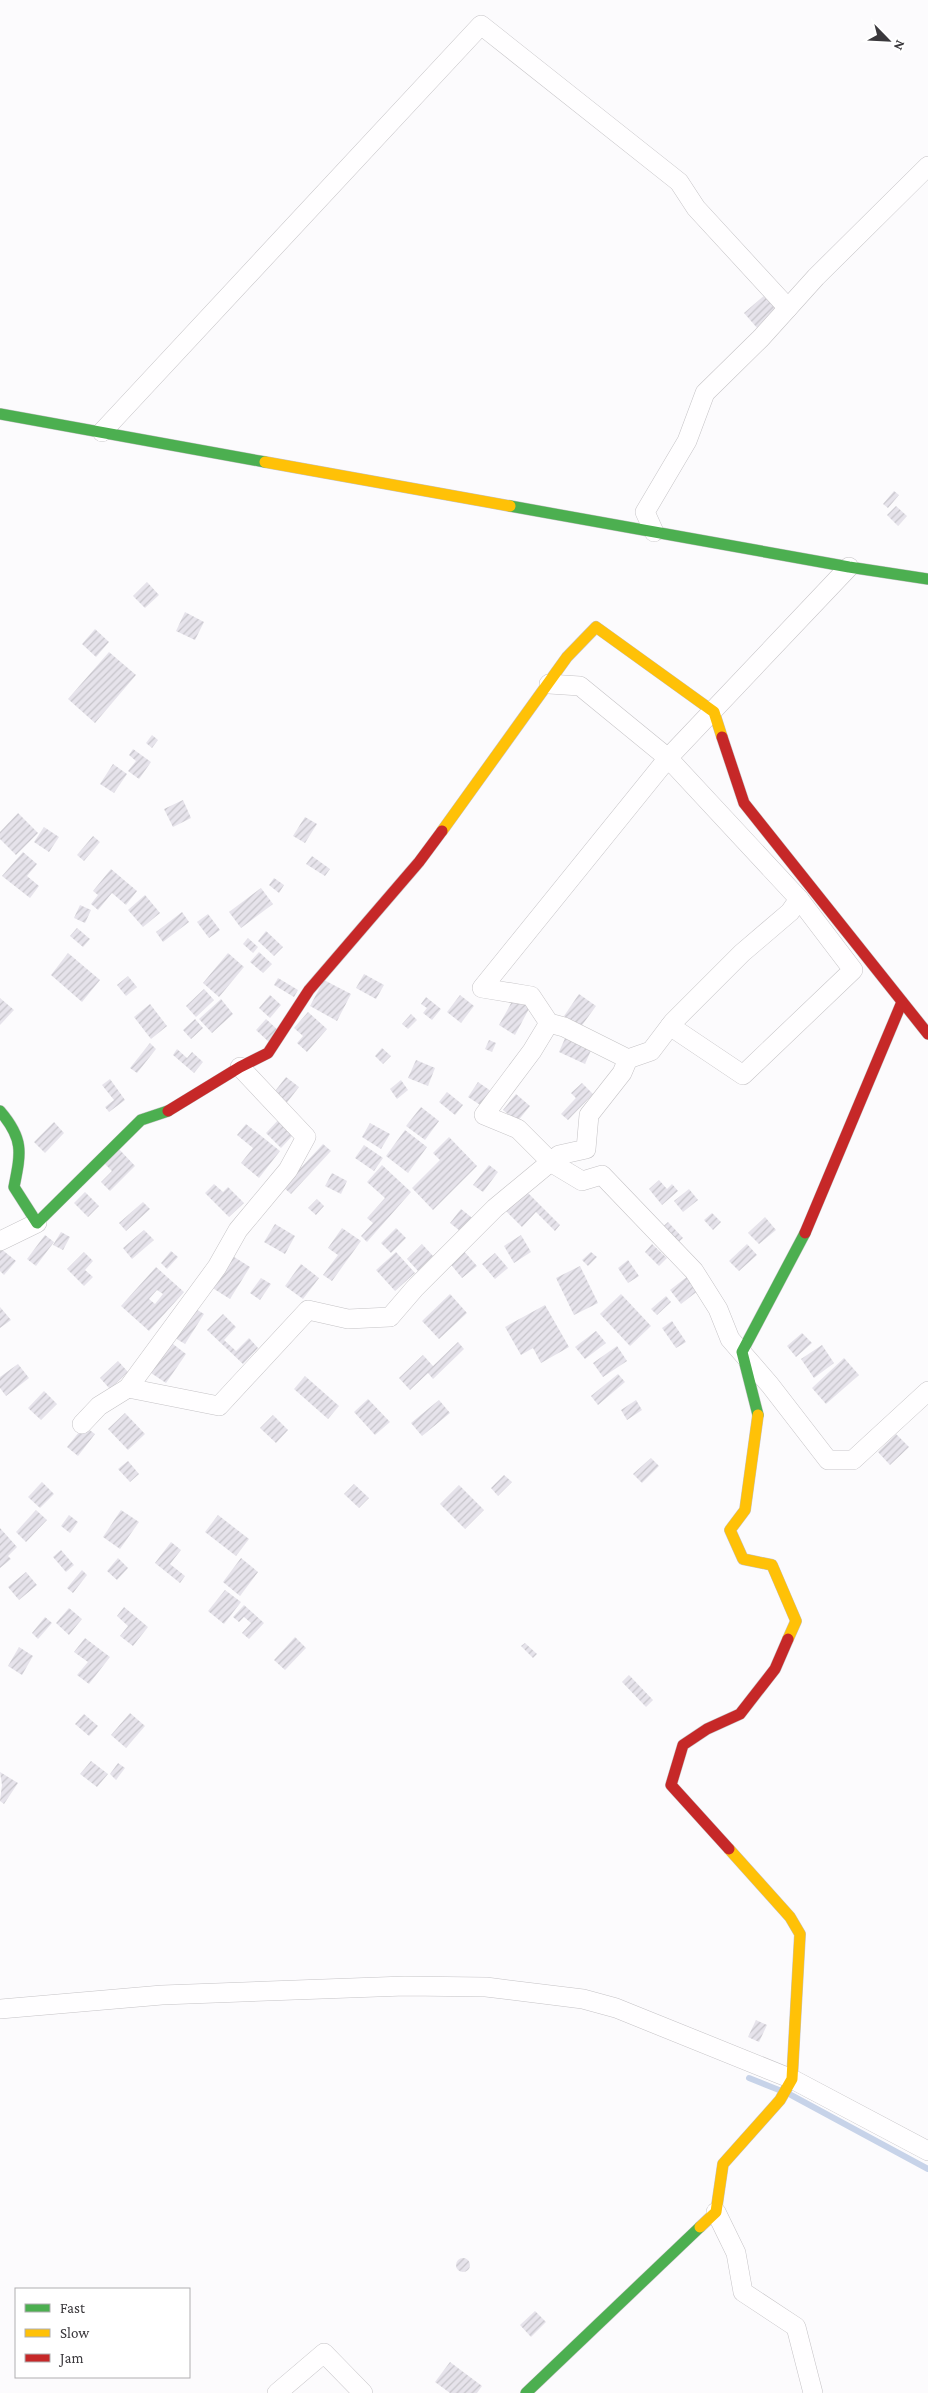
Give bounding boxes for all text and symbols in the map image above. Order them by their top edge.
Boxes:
north arrow [863,15,913,65]
text: N [890,38,909,53]
legend [15,2288,190,2378]
text: Fast [60,2300,86,2316]
text: Slow [60,2325,90,2341]
text: Jam [58,2350,83,2367]

